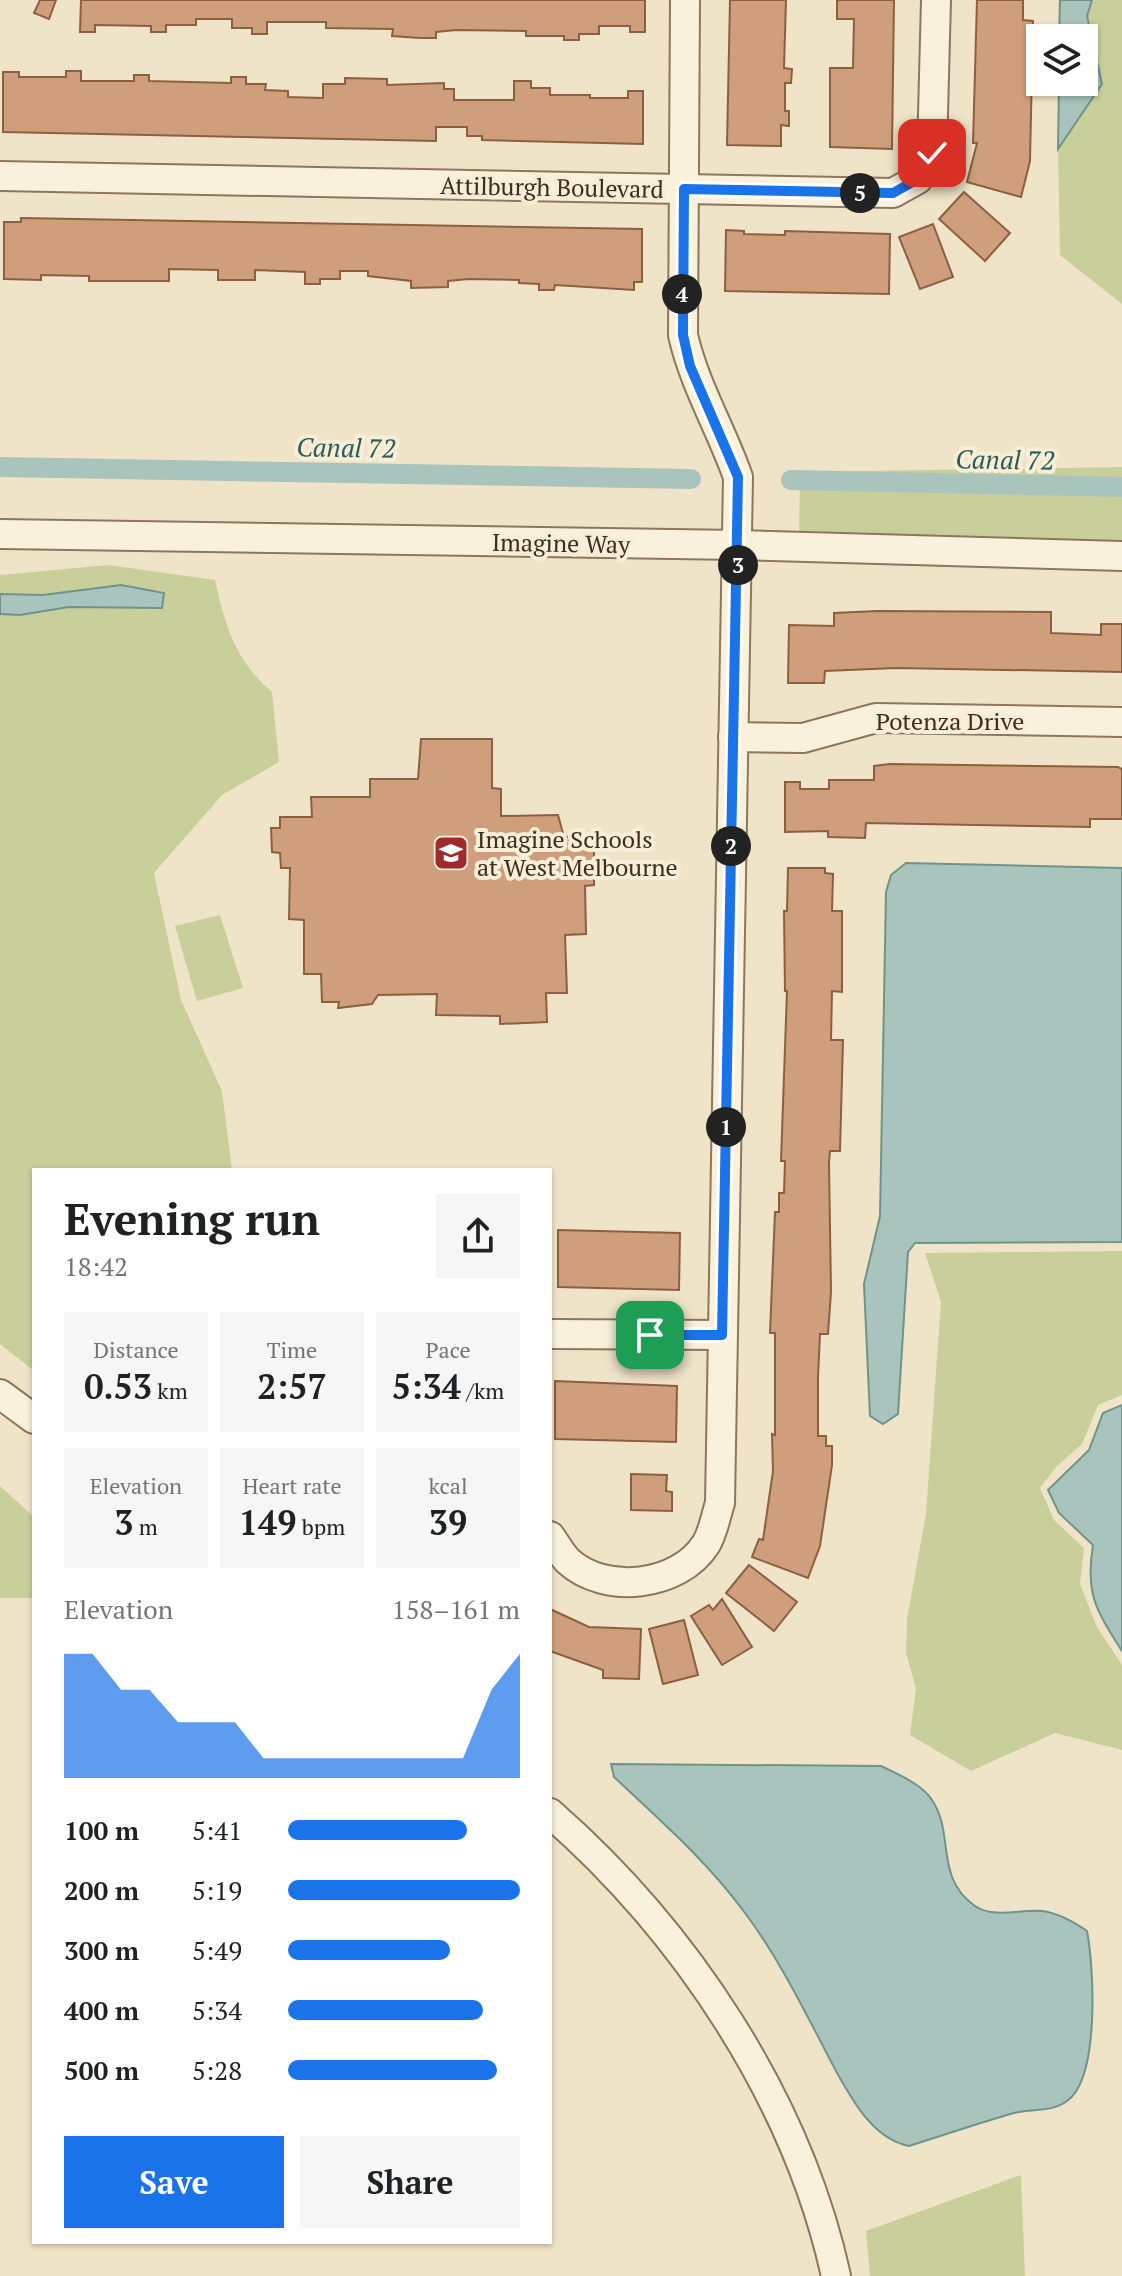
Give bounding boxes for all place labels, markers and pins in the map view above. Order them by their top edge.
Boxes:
pin [898,119,966,187]
pin: 5 [840,173,880,213]
pin: 4 [662,274,702,314]
pin: 3 [718,545,758,585]
place label: Imagine Schools at West Melbourne [477,823,678,883]
pin: 2 [711,826,751,866]
school or university icon: Imagine Schools at West Melbourne [432,834,470,872]
pin: 1 [706,1107,746,1147]
pin [616,1301,684,1369]

